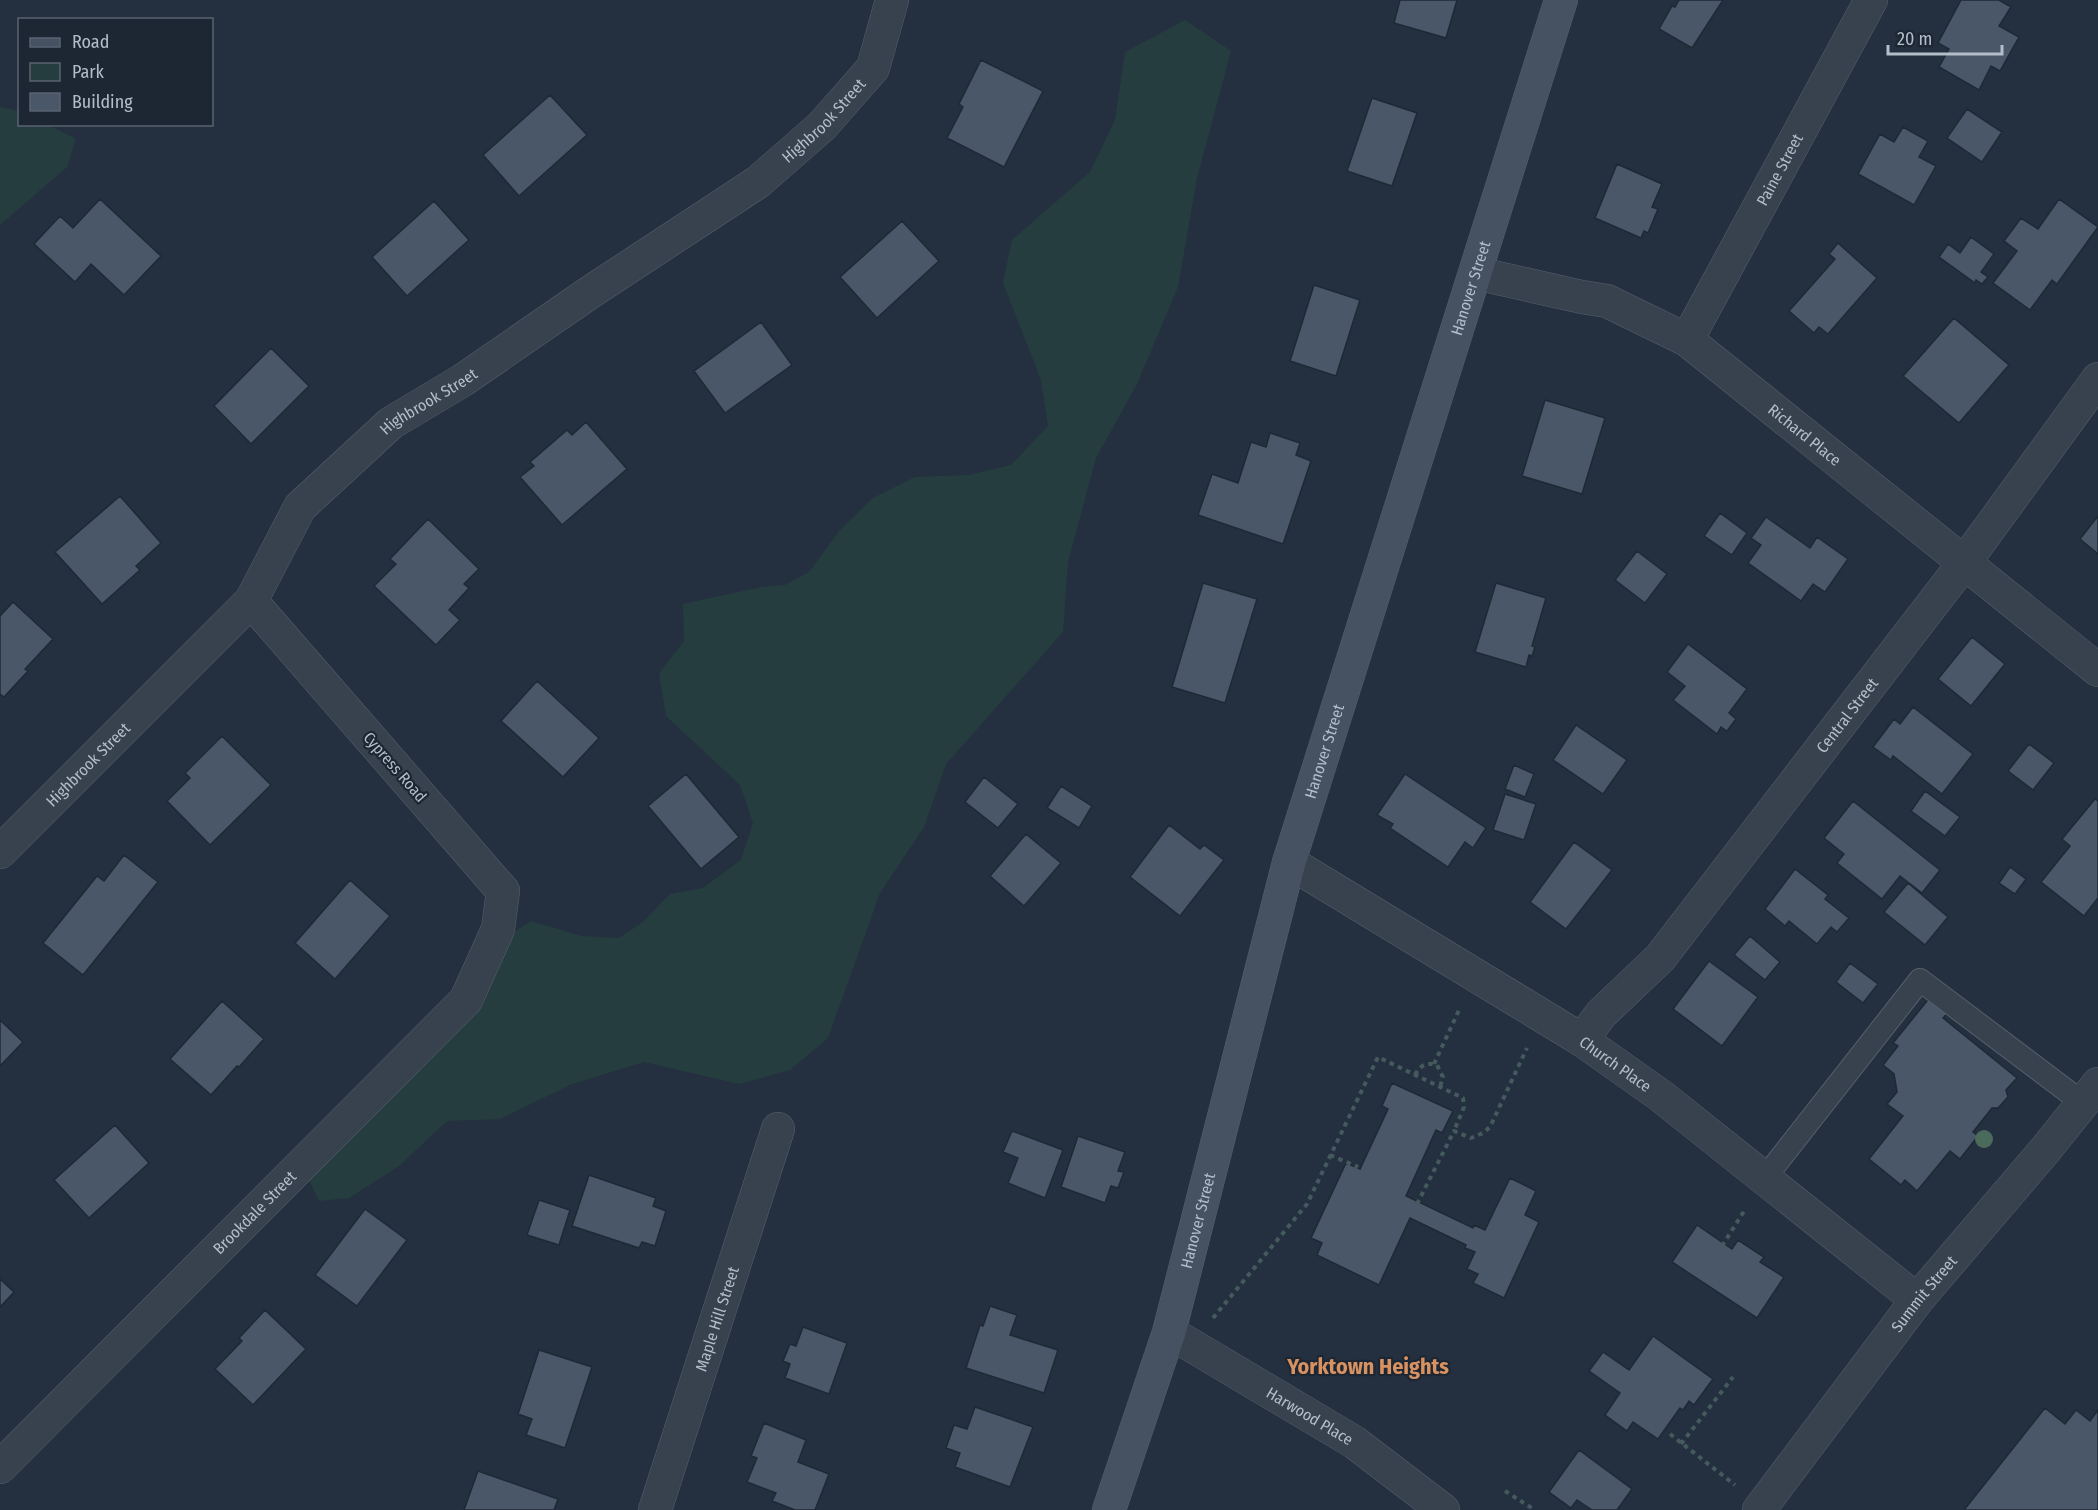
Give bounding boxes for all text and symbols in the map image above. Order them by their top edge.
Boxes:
legend [18,18,213,126]
scale bar [1888,18,2002,56]
text: 20 m [1897,28,1932,50]
text: Road [72,31,109,53]
text: Park [72,61,105,83]
street label: Highbrook Street [778,74,870,166]
text: Building [72,91,133,113]
street label: Paine Street [1752,129,1807,209]
street label: Hanover Street [1446,237,1494,337]
street label: Highbrook Street [376,363,481,438]
street label: Richard Place [1764,400,1845,470]
street label: Central Street [1812,673,1882,756]
street label: Hanover Street [1300,701,1348,801]
street label: Highbrook Street [42,718,134,810]
street label: Cypress Road [359,728,431,806]
street label: Church Place [1576,1032,1655,1096]
street label: Brookdale Street [209,1166,300,1258]
street label: Hanover Street [1176,1170,1219,1270]
street label: Summit Street [1887,1251,1961,1336]
street label: Maple Hill Street [691,1263,743,1373]
district label: Yorktown Heights [1286,1353,1449,1380]
street label: Harwood Place [1263,1383,1357,1449]

